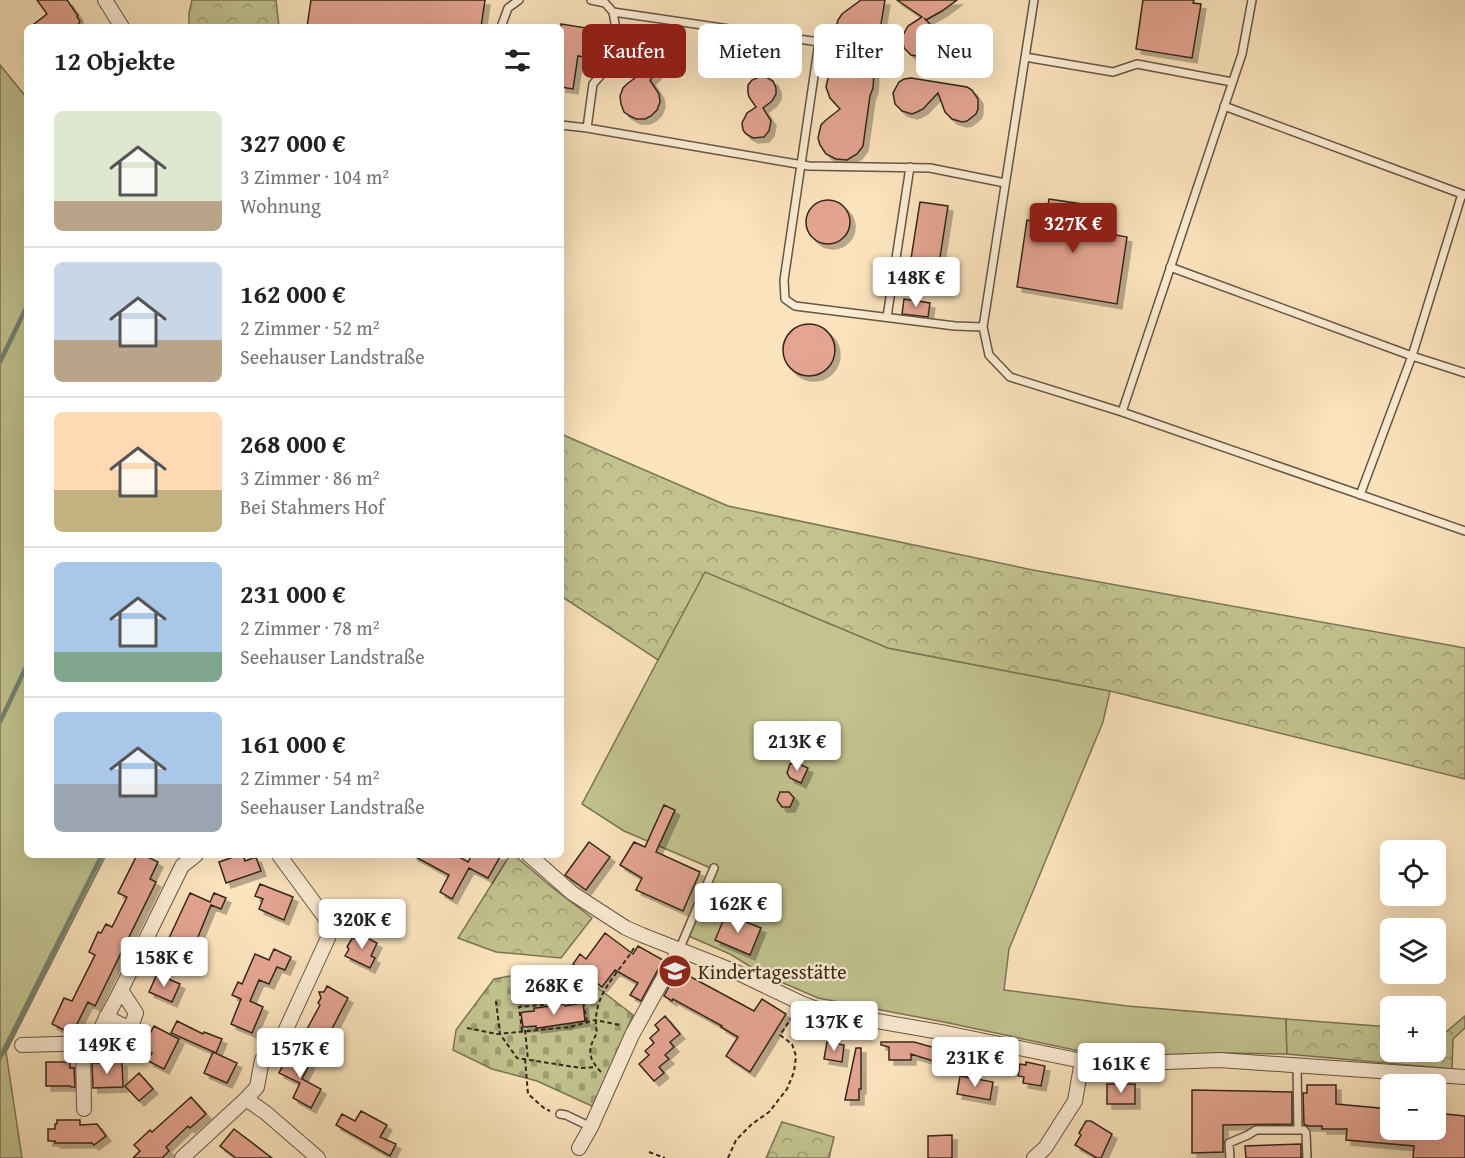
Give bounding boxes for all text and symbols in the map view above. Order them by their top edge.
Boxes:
chip: Kaufen [582,24,686,78]
chip: Mieten [698,24,802,78]
chip: Filter [814,24,904,78]
chip: Neu [916,24,993,78]
text: 12 Objekte [54,41,175,80]
icon: filters [501,44,534,77]
text: 327 000 € [240,123,346,162]
icon: home [102,135,174,207]
text: 3 Zimmer · 104 m² [240,162,389,191]
text: Wohnung [240,191,321,220]
pin: 327K € [1024,203,1122,254]
text: 327K € [1044,208,1102,237]
pin: 148K € [867,257,965,308]
text: 148K € [887,262,945,291]
text: 162 000 € [240,274,346,313]
icon: home [102,286,174,358]
text: 2 Zimmer · 52 m² [240,313,379,342]
text: Seehauser Landstraße [240,342,425,371]
text: 268 000 € [240,424,346,463]
icon: home [102,436,174,508]
text: 3 Zimmer · 86 m² [240,463,379,492]
text: Bei Stahmers Hof [240,492,384,521]
text: 231 000 € [240,574,346,613]
icon: home [102,586,174,658]
text: 2 Zimmer · 78 m² [240,613,379,642]
text: Seehauser Landstraße [240,642,425,671]
pin: 213K € [748,721,846,772]
text: 161 000 € [240,724,346,763]
text: 213K € [768,726,826,755]
icon: home [102,736,174,808]
text: 2 Zimmer · 54 m² [240,763,379,792]
text: Seehauser Landstraße [240,792,425,821]
map controls [1380,840,1446,1140]
button: locate [1380,840,1446,906]
pin: 162K € [689,883,787,934]
text: 162K € [709,888,767,917]
pin: 320K € [313,899,411,950]
text: 320K € [333,904,391,933]
button: layers [1380,918,1446,984]
pin: 158K € [115,937,213,988]
text: 158K € [135,942,193,971]
school or university icon: Kindertagesstätte [657,953,693,989]
place label: Kindertagesstätte [698,957,847,986]
pin: 268K € [505,965,603,1016]
text: 268K € [525,970,583,999]
button: + [1380,996,1446,1062]
pin: 137K € [785,1001,883,1052]
text: 137K € [805,1006,863,1035]
pin: 149K € [58,1024,156,1075]
pin: 157K € [251,1028,349,1079]
text: 149K € [78,1029,136,1058]
text: 157K € [271,1033,329,1062]
pin: 231K € [926,1037,1024,1088]
text: 231K € [946,1042,1004,1071]
pin: 161K € [1072,1043,1170,1094]
text: 161K € [1092,1048,1150,1077]
button: − [1380,1074,1446,1140]

